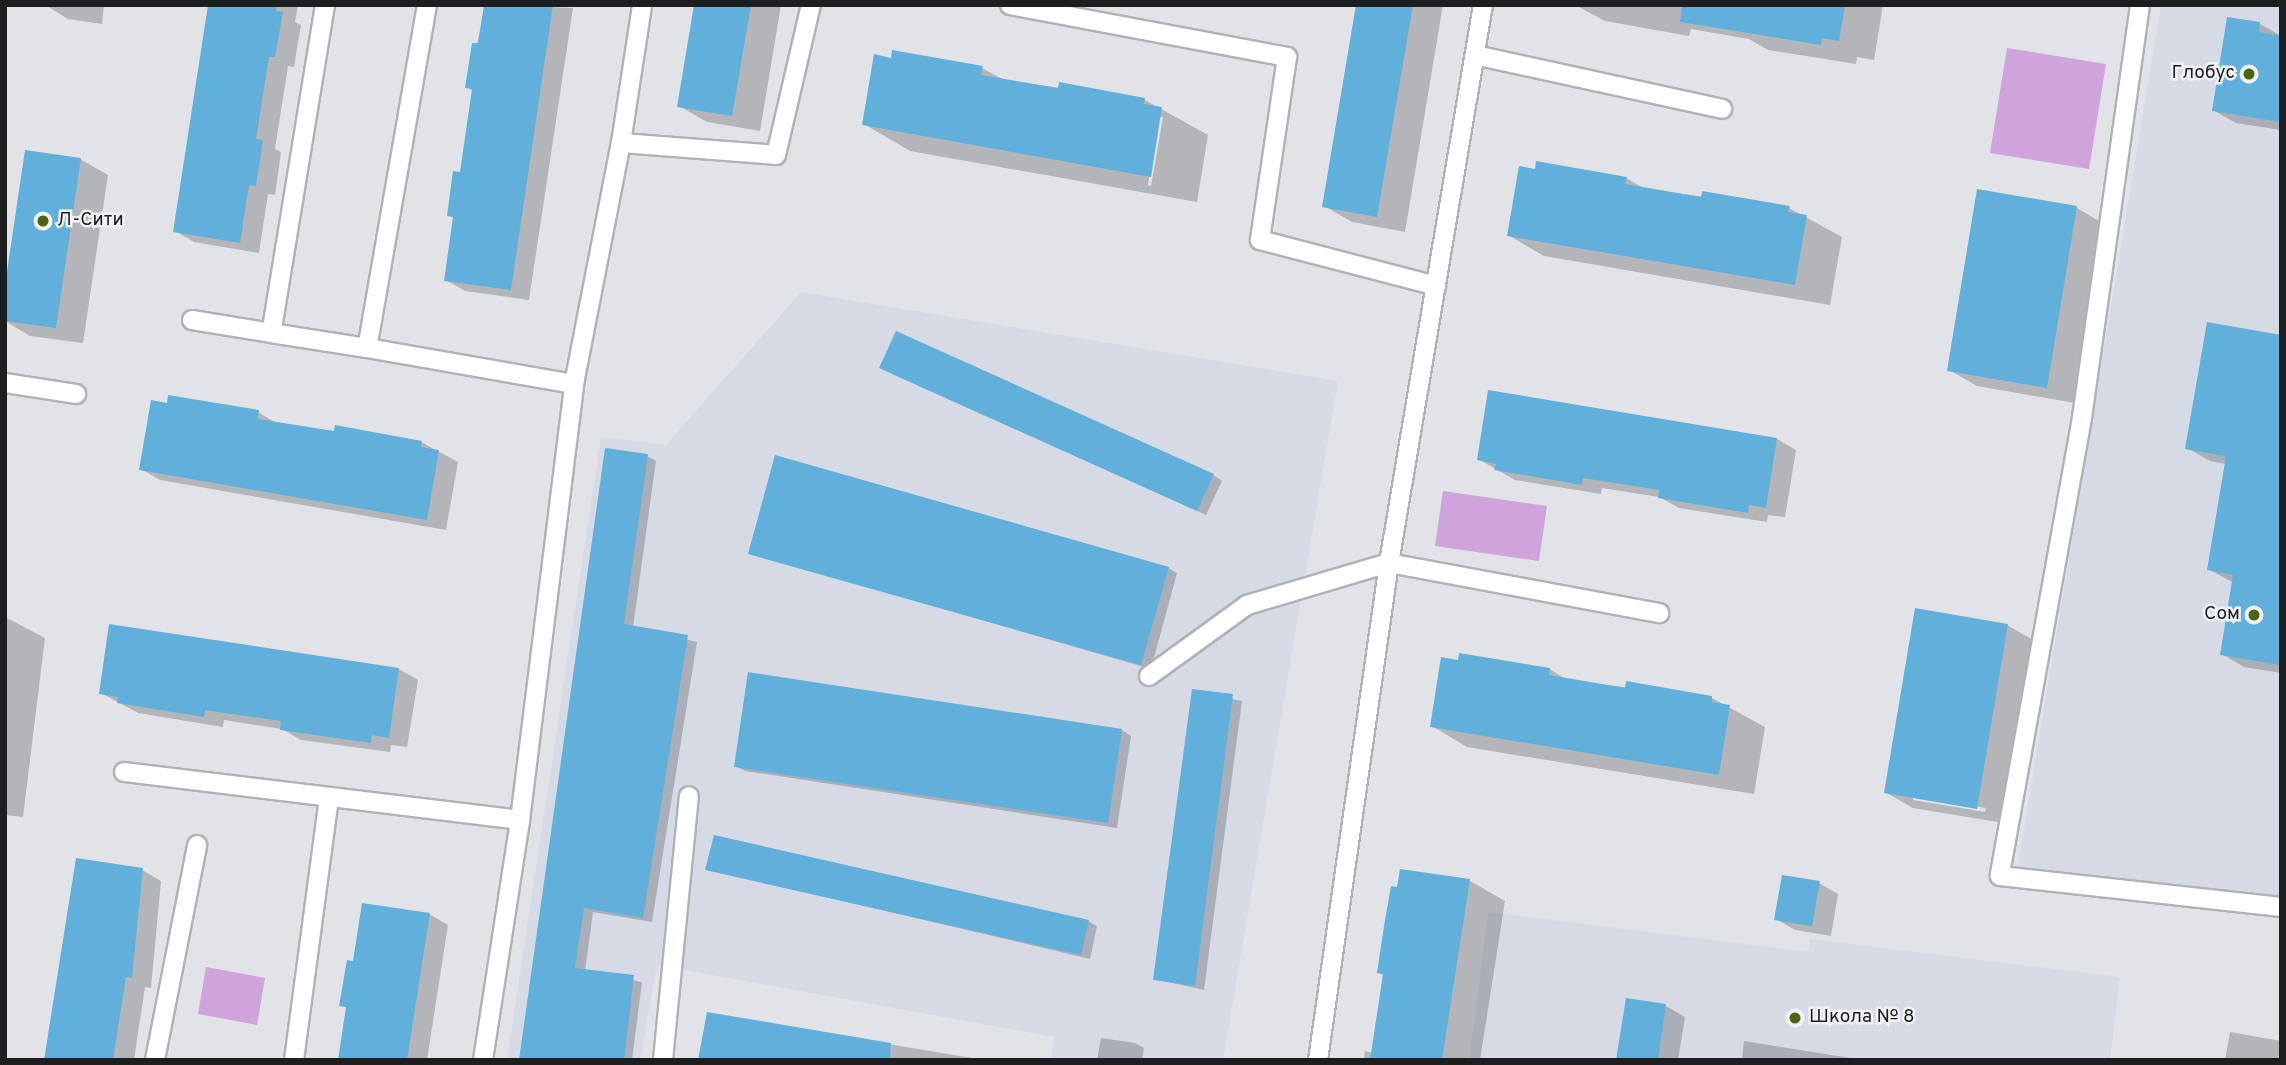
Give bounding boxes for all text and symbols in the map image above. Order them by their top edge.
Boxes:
place label: Глобус [2172,63,2235,85]
marker: Глобус [2241,66,2257,82]
place label: Л-Сити [57,210,124,232]
marker: Л-Сити [35,213,51,229]
place label: Сом [2204,604,2240,626]
marker: Сом [2246,607,2262,623]
place label: Школа № 8 [1809,1007,1915,1029]
marker: Школа № 8 [1787,1010,1803,1026]

